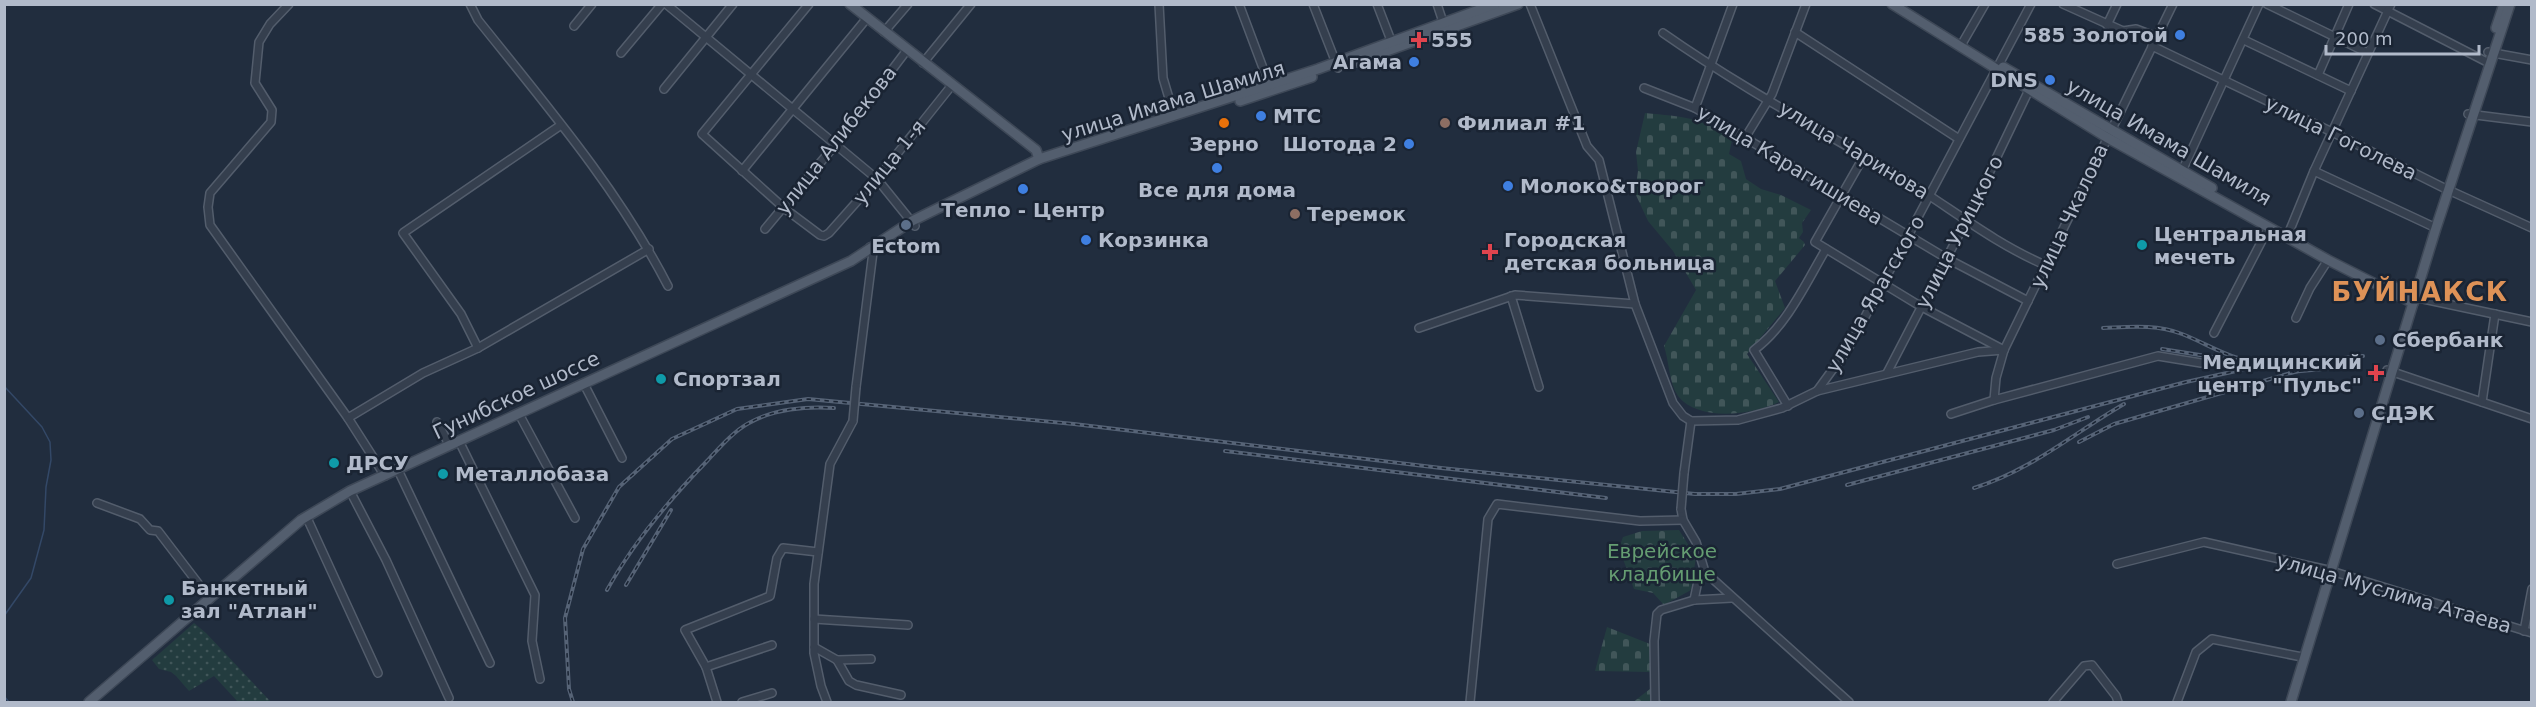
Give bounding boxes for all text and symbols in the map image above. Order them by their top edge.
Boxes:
scale bar [2326,18,2479,56]
place label: 585 Золотой [2024,23,2168,47]
place label: 555 [1431,28,1473,52]
marker: 585 Золотой [2173,28,2187,42]
text: 200 m [2335,28,2393,49]
marker: 555 [1412,33,1426,47]
place label: Агама [1333,50,1402,74]
marker: Агама [1407,55,1421,69]
street label: улица Имама Шамиля [1058,56,1288,146]
street label: улица Алибекова [770,61,902,219]
place label: DNS [1990,68,2038,92]
marker: DNS [2043,73,2057,87]
street label: улица Имама Шамиля [2062,74,2276,210]
street label: улица Гоголева [2261,91,2421,185]
street label: улица Чаринова [1775,96,1933,204]
street label: улица Карагишиева [1693,100,1887,230]
place label: МТС [1273,104,1321,128]
marker: МТС [1254,109,1268,123]
place label: Филиал #1 [1457,111,1585,135]
street label: улица 1-я [848,115,930,209]
marker: Зерно [1217,116,1231,130]
marker: Филиал #1 [1438,116,1452,130]
place label: Зерно [1189,132,1259,156]
place label: Шотода 2 [1283,132,1397,156]
marker: Шотода 2 [1402,137,1416,151]
street label: улица Чкалова [2025,140,2113,292]
street label: улица Урицкого [1910,152,2008,312]
marker: Все для дома [1210,161,1224,175]
place label: Молоко&творог [1520,174,1703,198]
place label: Все для дома [1138,178,1296,202]
marker: Молоко&творог [1501,179,1515,193]
marker: Тепло - Центр [1016,182,1030,196]
place label: Тепло - Центр [941,198,1105,222]
place label: Теремок [1307,202,1406,226]
marker: Теремок [1288,207,1302,221]
street label: улица Ярагского [1820,211,1930,377]
marker: Ectom [899,218,913,232]
place label: Центральная мечеть [2154,222,2307,269]
place label: Корзинка [1098,228,1209,252]
place label: Городская детская больница [1504,228,1715,275]
marker: Корзинка [1079,233,1093,247]
place label: Ectom [871,234,941,258]
marker: Центральная мечеть [2135,238,2149,252]
marker: Городская детская больница [1481,243,1499,261]
district label: БУЙНАКСК [2331,276,2509,307]
place label: Сбербанк [2392,328,2504,352]
marker: Сбербанк [2373,333,2387,347]
street label: Гунибское шоссе [429,346,603,444]
place label: Медицинский центр "Пульс" [2197,350,2362,397]
marker: Медицинский центр "Пульс" [2367,364,2385,382]
place label: Спортзал [673,367,781,391]
marker: Спортзал [654,372,668,386]
place label: СДЭК [2371,401,2435,425]
marker: СДЭК [2352,406,2366,420]
place label: ДРСУ [346,451,409,475]
marker: ДРСУ [327,456,341,470]
place label: Металлобаза [455,462,609,486]
marker: Металлобаза [436,467,450,481]
park label: Еврейское кладбище [1607,539,1717,586]
street label: улица Муслима Атаева [2274,548,2514,638]
place label: Банкетный зал "Атлан" [181,576,318,623]
marker: Банкетный зал "Атлан" [162,593,176,607]

